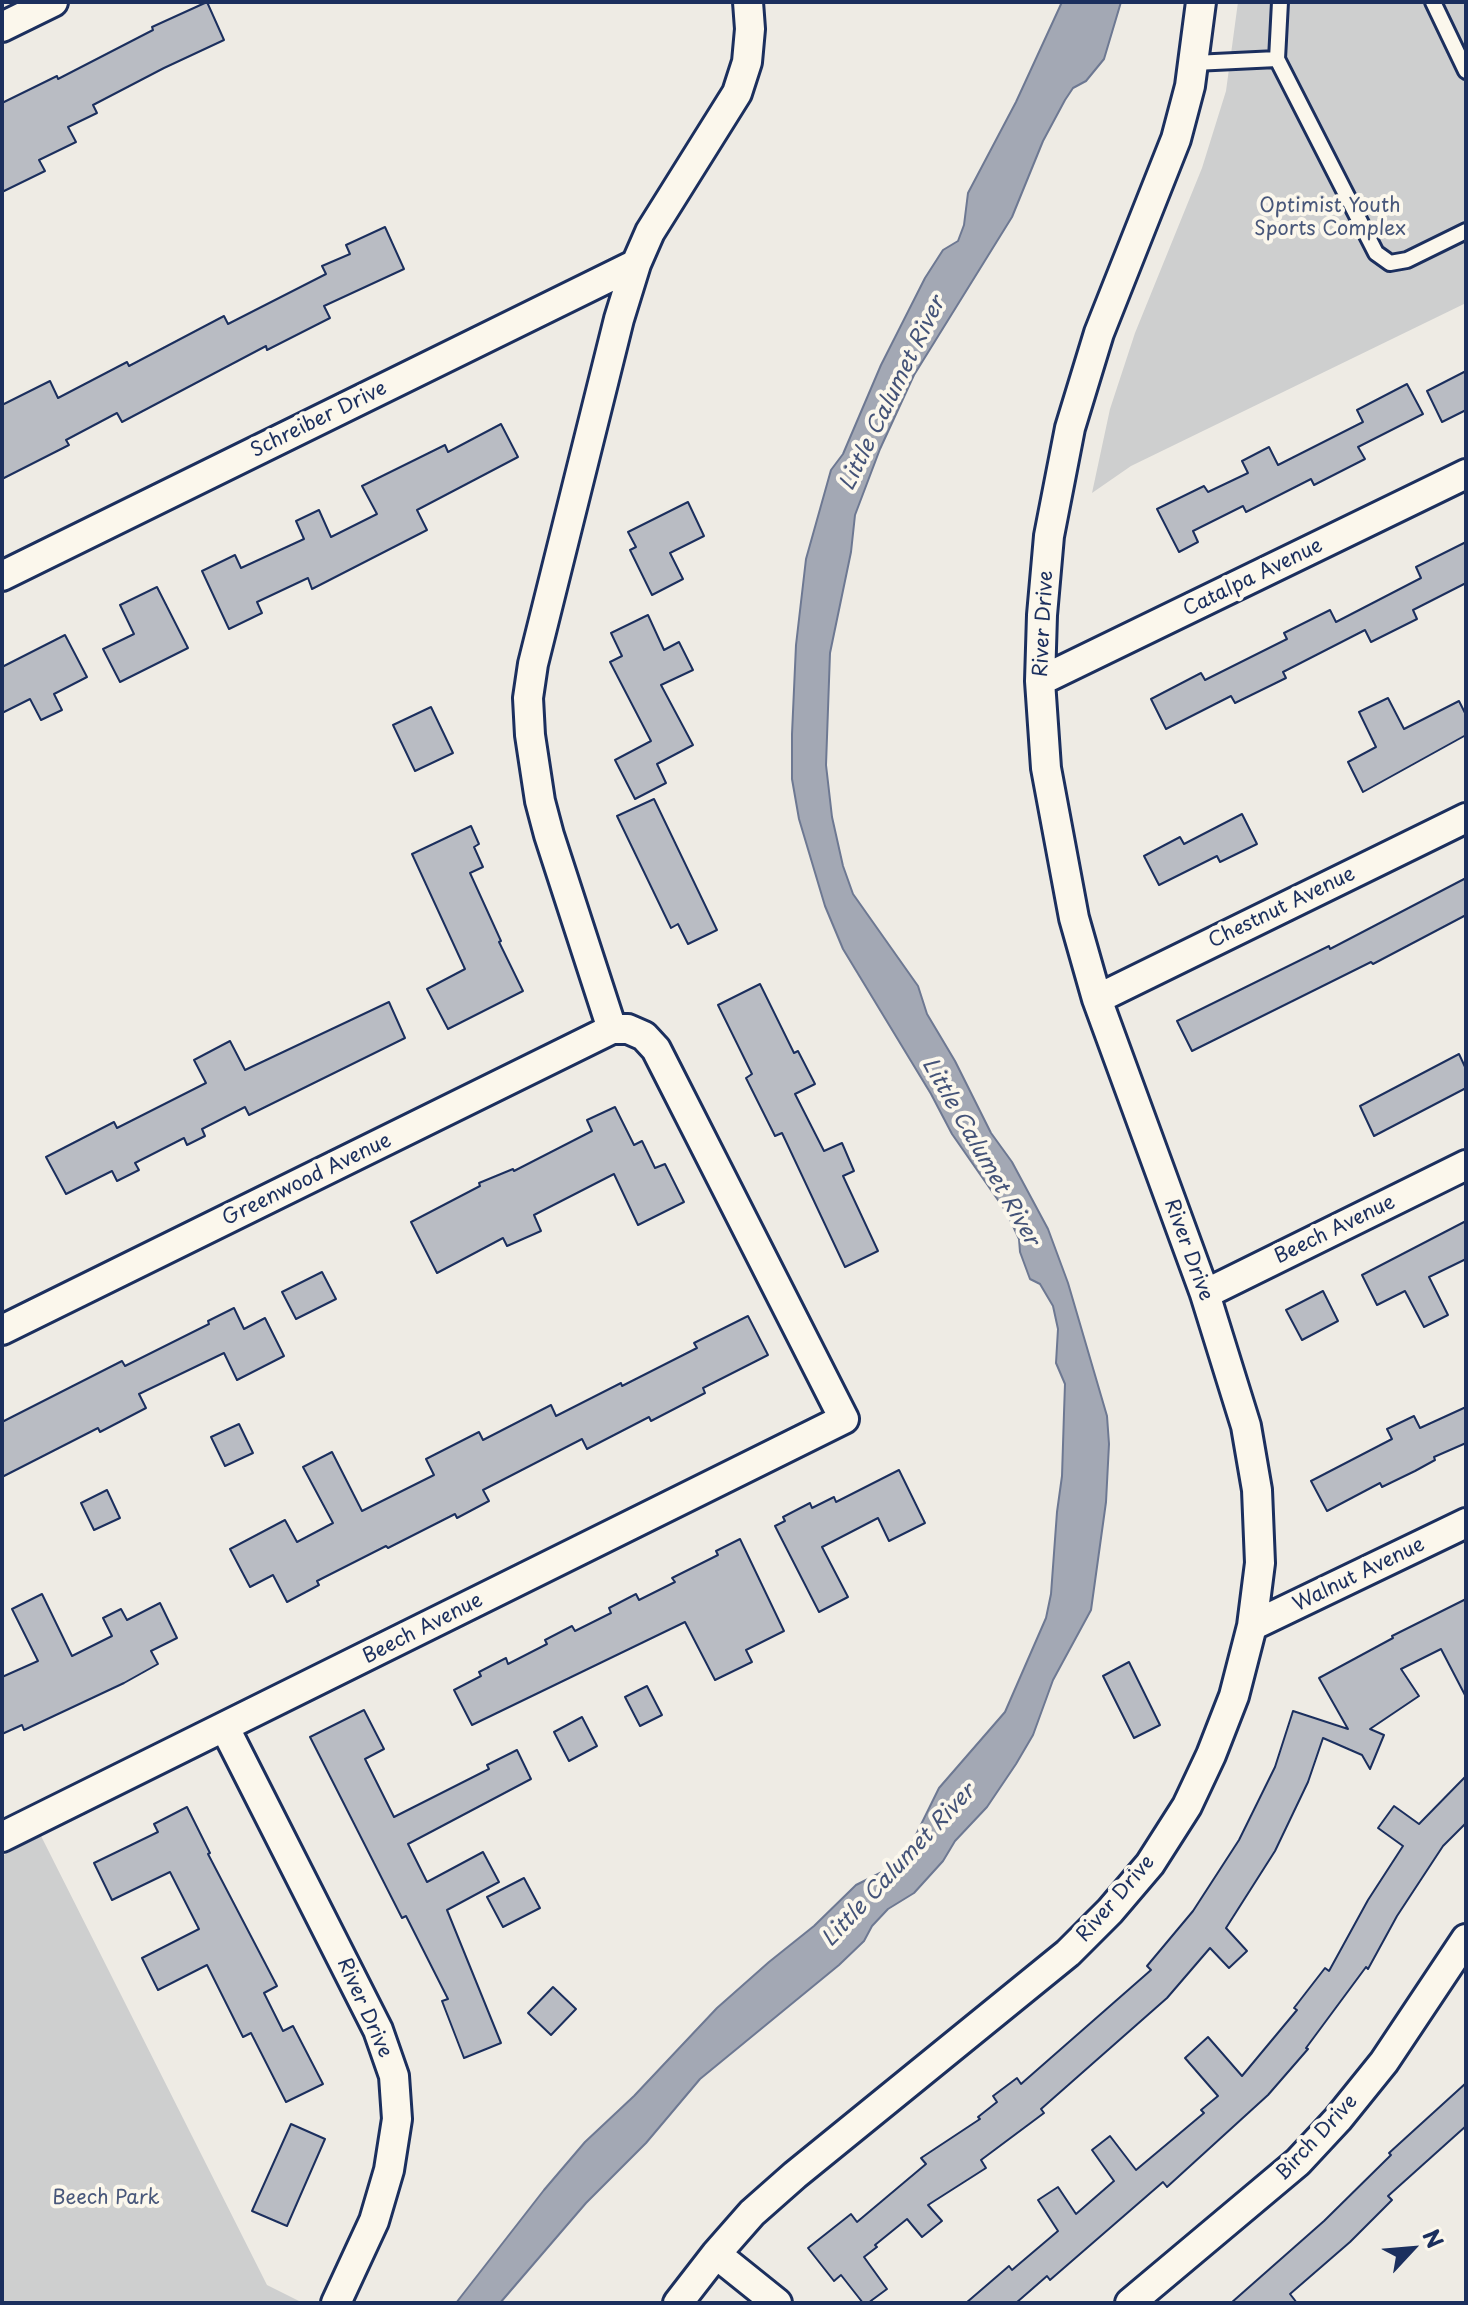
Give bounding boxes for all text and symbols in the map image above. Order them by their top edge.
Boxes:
park label: Optimist Youth Sports Complex [1254,194,1406,241]
water label: Little Calumet River [835,293,951,495]
street label: Schreiber Drive [247,377,391,463]
street label: Catalpa Avenue [1179,534,1327,622]
street label: River Drive [1029,570,1059,678]
street label: Chestnut Avenue [1205,862,1359,954]
water label: Little Calumet River [915,1053,1045,1251]
street label: Greenwood Avenue [219,1129,395,1231]
street label: Beech Avenue [1271,1190,1399,1270]
street label: River Drive [1158,1196,1218,1304]
street label: Walnut Avenue [1289,1533,1429,1617]
street label: Beech Avenue [359,1589,487,1669]
water label: Little Calumet River [817,1779,981,1953]
street label: River Drive [1072,1851,1160,1947]
street label: River Drive [331,1954,397,2062]
street label: Birch Drive [1271,2090,1363,2186]
park label: Beech Park [52,2186,160,2210]
north arrow [1372,2209,1452,2289]
text: N [1415,2223,1453,2253]

